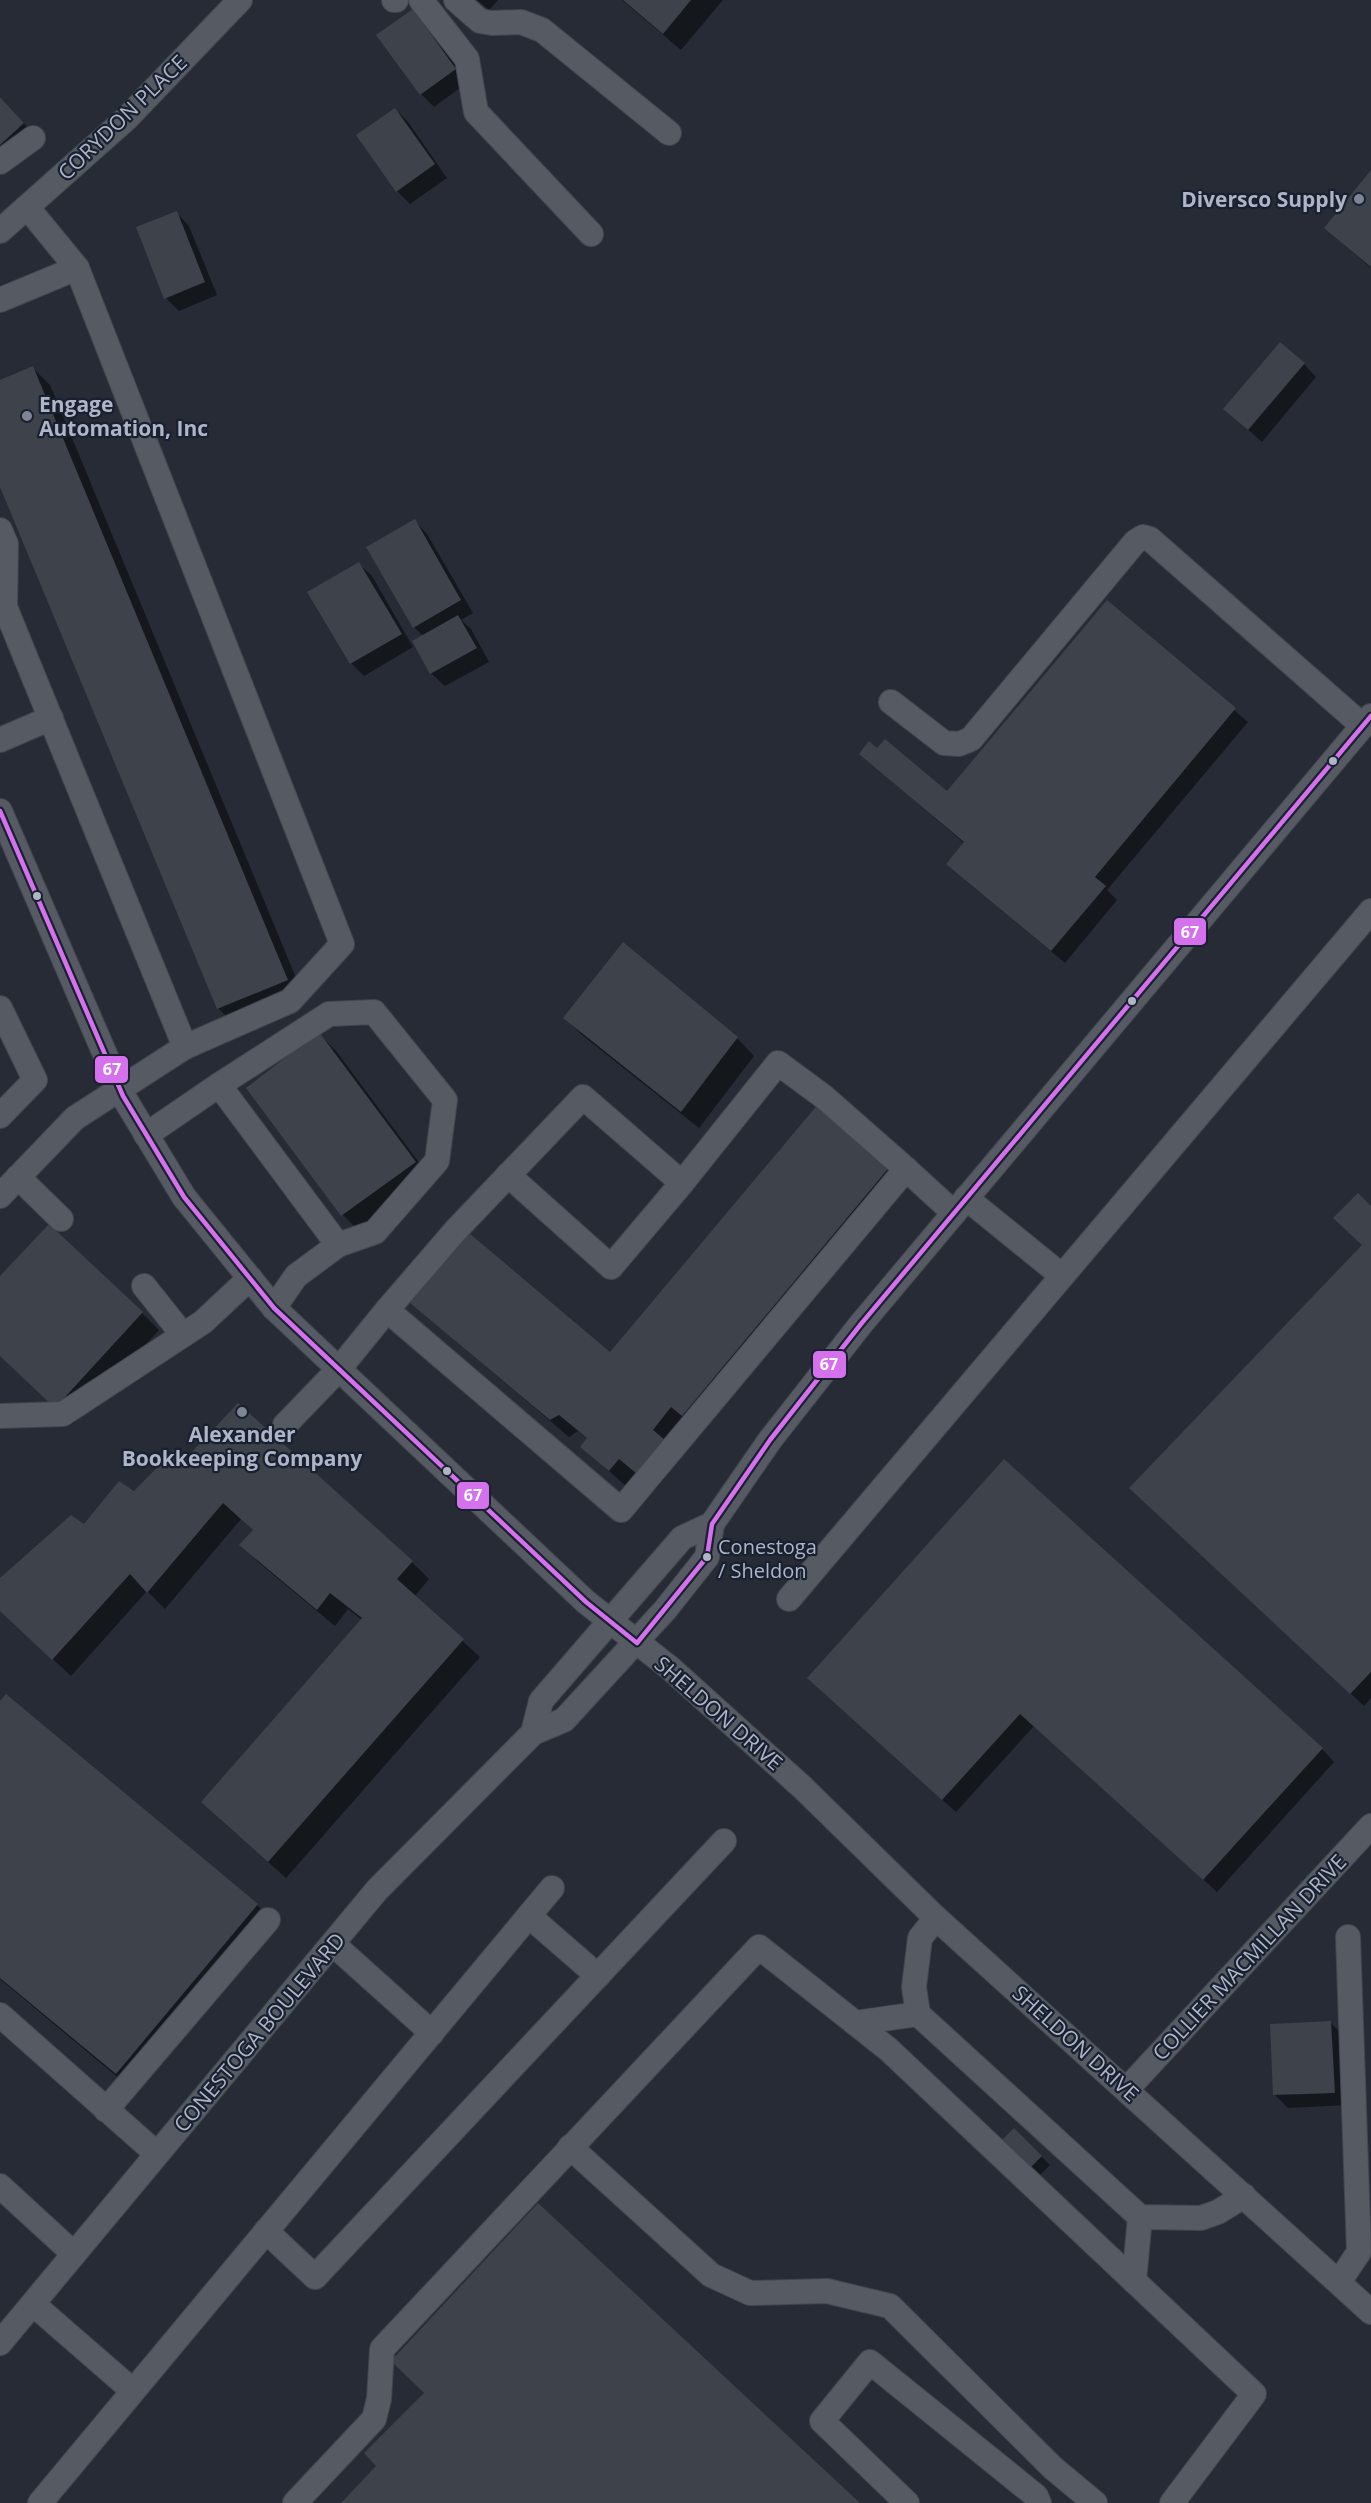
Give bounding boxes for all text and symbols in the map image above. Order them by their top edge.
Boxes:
street label: CORYDON PLACE [52,48,192,186]
place label: Diversco Supply [1181,185,1347,213]
marker: Diversco Supply [1352,192,1366,206]
place label: Engage Automation, Inc [39,390,208,442]
marker: Engage Automation, Inc [20,409,34,423]
unlabelled marker [1327,755,1339,767]
unlabelled marker [31,890,43,902]
line badge: 67 [1173,917,1207,946]
text: 67 [1181,921,1199,943]
unlabelled marker [1126,995,1138,1007]
line badge: 67 [94,1055,129,1084]
text: 67 [103,1058,121,1080]
line badge: 67 [812,1350,847,1379]
text: 67 [820,1353,838,1375]
marker: Alexander Bookkeeping Company [235,1405,249,1419]
place label: Alexander Bookkeeping Company [122,1420,362,1472]
unlabelled marker [441,1465,453,1477]
line badge: 67 [456,1481,490,1510]
text: 67 [464,1484,482,1506]
place label: Conestoga / Sheldon [718,1533,817,1584]
marker: Conestoga / Sheldon [701,1551,713,1563]
street label: SHELDON DRIVE [649,1650,789,1776]
street label: COLLIER MACMILLAN DRIVE [1146,1848,1352,2066]
street label: CONESTOGA BOULEVARD [167,1926,351,2138]
street label: SHELDON DRIVE [1007,1979,1145,2107]

